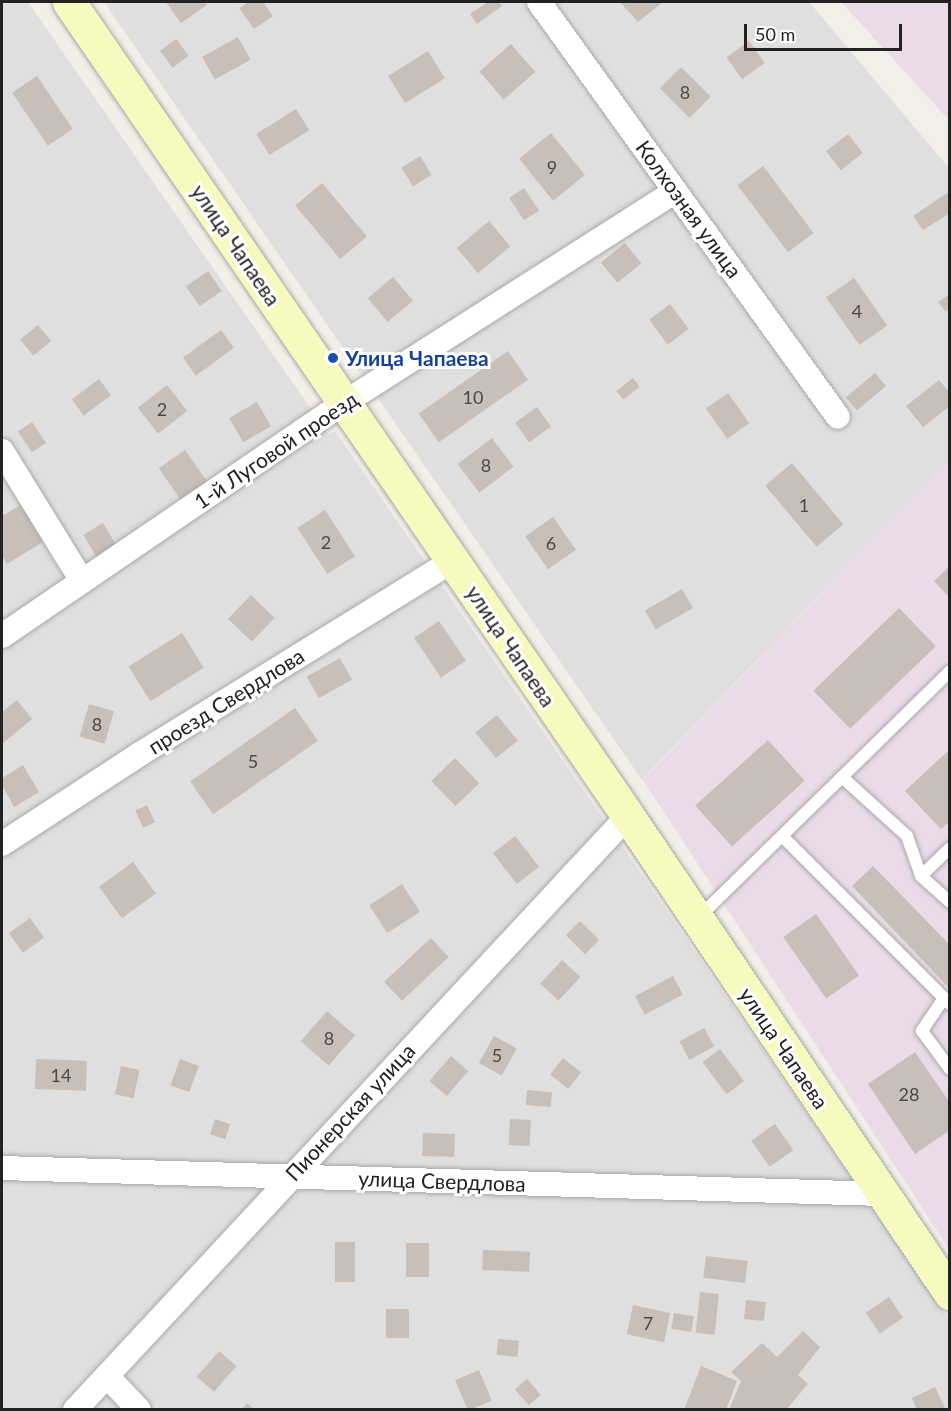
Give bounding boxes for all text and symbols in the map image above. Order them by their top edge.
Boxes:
scale bar [747,12,904,50]
text: 50 m [755,23,795,45]
house number: 8 [680,81,690,103]
street label: Колхозная улица [631,135,747,283]
house number: 9 [547,156,557,178]
street label: улица Чапаева [186,180,286,310]
house number: 4 [852,300,862,322]
place label: Улица Чапаева [345,345,489,371]
marker: Улица Чапаева [326,351,340,365]
street label: 1-й Луговой проезд [189,386,363,514]
house number: 10 [463,386,483,408]
house number: 2 [157,398,167,420]
house number: 8 [481,454,491,476]
house number: 1 [799,494,809,516]
house number: 2 [321,531,331,553]
house number: 6 [546,532,556,554]
street label: улица Чапаева [461,581,561,711]
street label: проезд Свердлова [143,643,309,759]
house number: 8 [92,713,102,735]
house number: 5 [248,750,258,772]
street label: улица Чапаева [734,983,834,1113]
house number: 8 [324,1027,334,1049]
street label: Пионерская улица [280,1038,420,1186]
house number: 5 [492,1044,502,1066]
house number: 14 [51,1064,71,1086]
house number: 28 [899,1083,919,1105]
street label: улица Свердлова [358,1165,526,1197]
house number: 7 [643,1312,653,1334]

